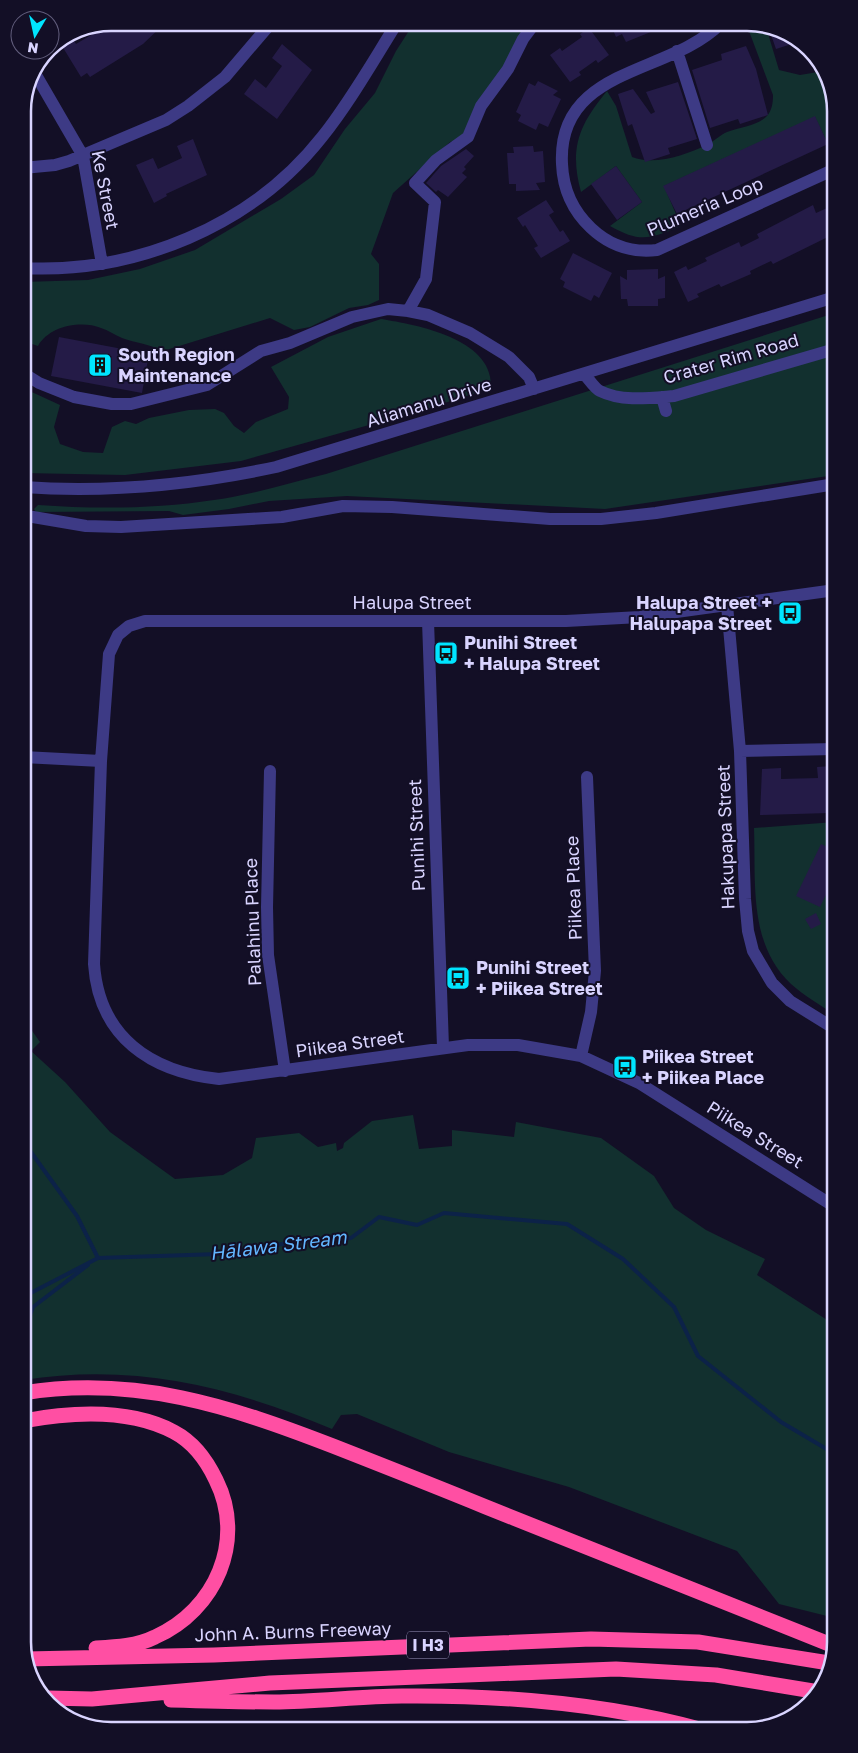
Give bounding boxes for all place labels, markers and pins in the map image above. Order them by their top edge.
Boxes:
place label: South Region Maintenance [118,343,235,386]
building icon: South Region Maintenance [87,352,113,378]
place label: Halupa Street + Halupapa Street [629,591,772,634]
bus stop icon: Halupa Street + Halupapa Street [777,600,803,626]
place label: Punihi Street + Halupa Street [464,631,600,674]
bus stop icon: Punihi Street + Halupa Street [433,640,459,666]
place label: Punihi Street + Piikea Street [476,956,603,999]
bus stop icon: Punihi Street + Piikea Street [445,965,471,991]
place label: Piikea Street + Piikea Place [642,1045,764,1088]
bus stop icon: Piikea Street + Piikea Place [612,1054,638,1080]

